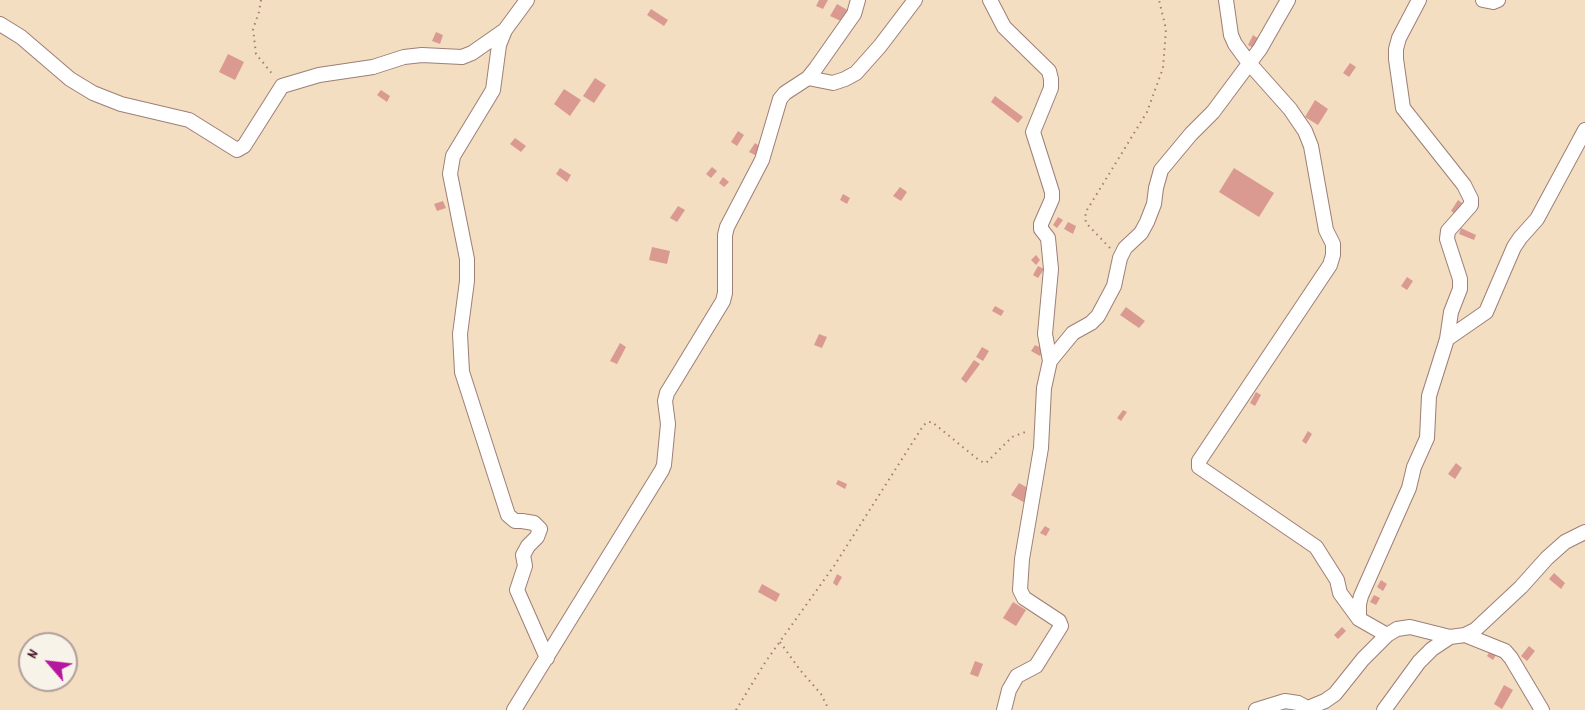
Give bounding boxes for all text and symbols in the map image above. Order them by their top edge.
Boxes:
north arrow [18,632,78,692]
text: N [21,645,45,663]

